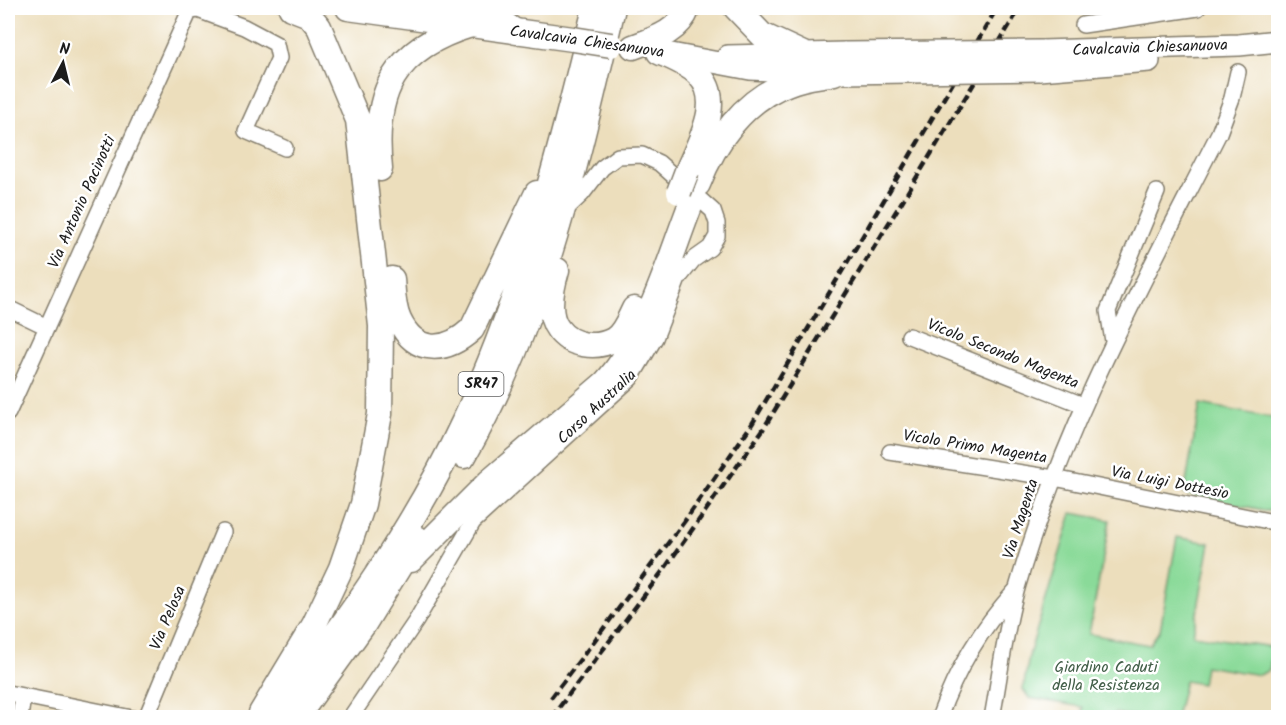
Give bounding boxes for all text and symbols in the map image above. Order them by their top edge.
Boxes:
street label: Cavalcavia Chiesanuova [508,19,666,65]
north arrow [33,33,93,93]
street label: Cavalcavia Chiesanuova [1072,33,1228,63]
text: N [58,37,71,63]
street label: Via Antonio Pacinotti [41,131,123,272]
street label: Vicolo Secondo Magenta [923,312,1083,396]
street label: Corso Australia [552,363,642,451]
road number: SR47 [458,372,504,396]
street label: Vicolo Primo Magenta [901,423,1049,471]
street label: Via Luigi Dottesio [1109,459,1231,507]
street label: Via Magenta [996,475,1046,563]
street label: Via Pelosa [143,582,193,654]
park label: Giardino Caduti della Resistenza [1052,655,1160,698]

